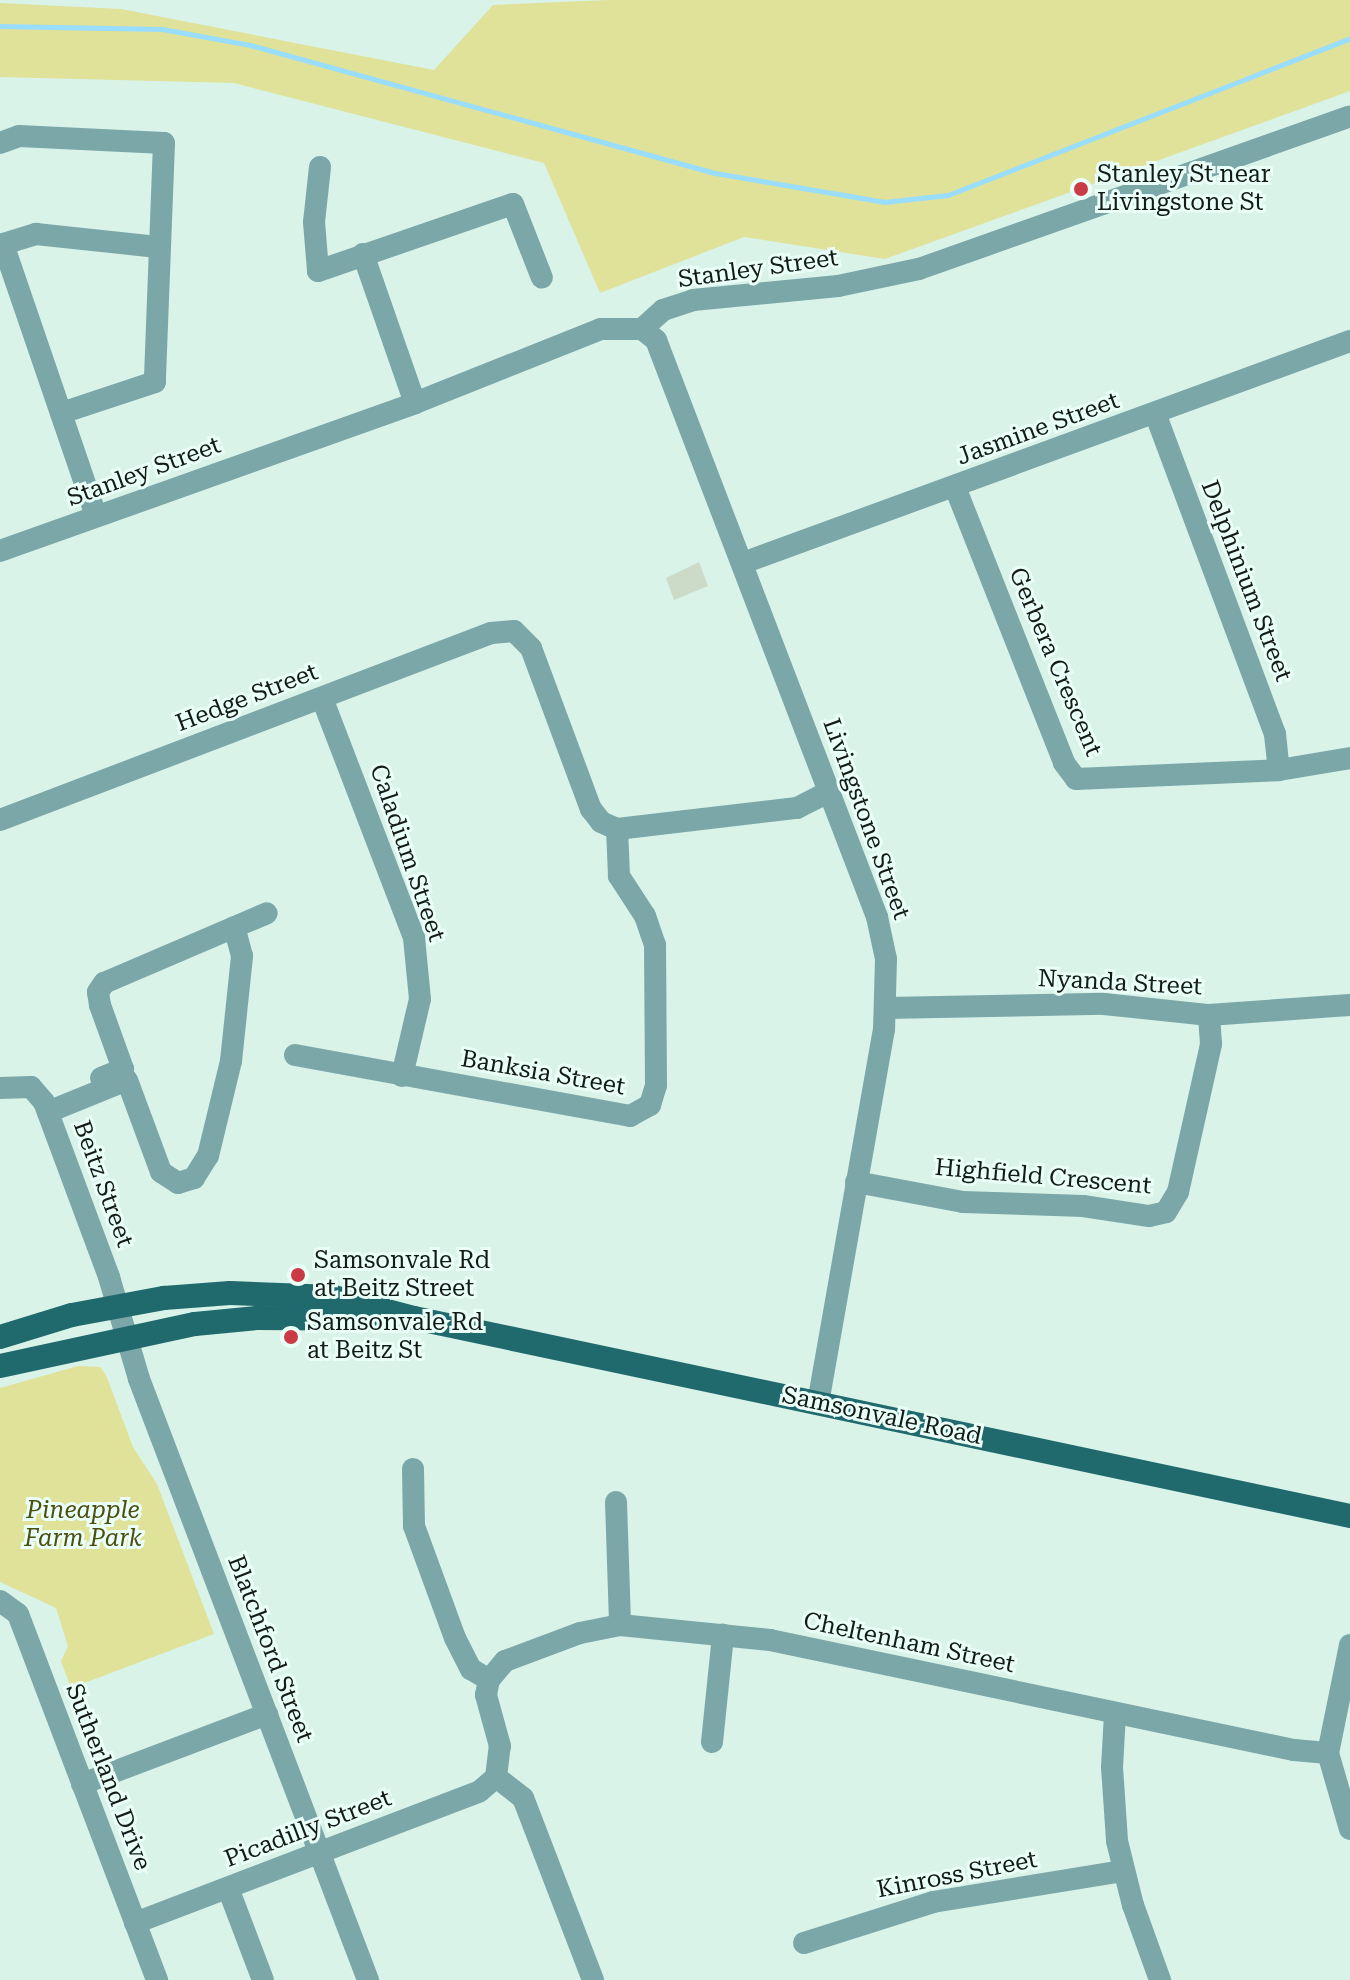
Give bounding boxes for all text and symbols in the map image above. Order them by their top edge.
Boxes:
place label: Stanley St near Livingstone St [1097,161,1271,217]
marker: Stanley St near Livingstone St [1072,180,1090,198]
street label: Stanley Street [676,244,840,294]
street label: Jasmine Street [953,386,1123,472]
street label: Stanley Street [63,431,225,513]
street label: Delphinium Street [1194,477,1298,685]
street label: Gerbera Crescent [1002,563,1108,761]
street label: Hedge Street [172,658,322,738]
street label: Livingstone Street [816,715,916,923]
street label: Caladium Street [363,761,451,945]
street label: Nyanda Street [1037,964,1203,1002]
street label: Banksia Street [459,1044,627,1102]
street label: Beitz Street [67,1117,139,1251]
street label: Highfield Crescent [934,1153,1152,1201]
place label: Samsonvale Rd at Beitz Street [314,1247,490,1303]
marker: Samsonvale Rd at Beitz Street [289,1266,307,1284]
place label: Samsonvale Rd at Beitz St [307,1309,483,1365]
marker: Samsonvale Rd at Beitz St [282,1328,300,1346]
street label: Samsonvale Road [780,1381,984,1451]
park label: Pineapple Farm Park [24,1497,142,1553]
street label: Blatchford Street [221,1552,319,1746]
street label: Cheltenham Street [801,1607,1017,1679]
street label: Sutherland Drive [59,1680,157,1874]
street label: Picadilly Street [221,1784,395,1874]
street label: Kinross Street [874,1845,1040,1905]

